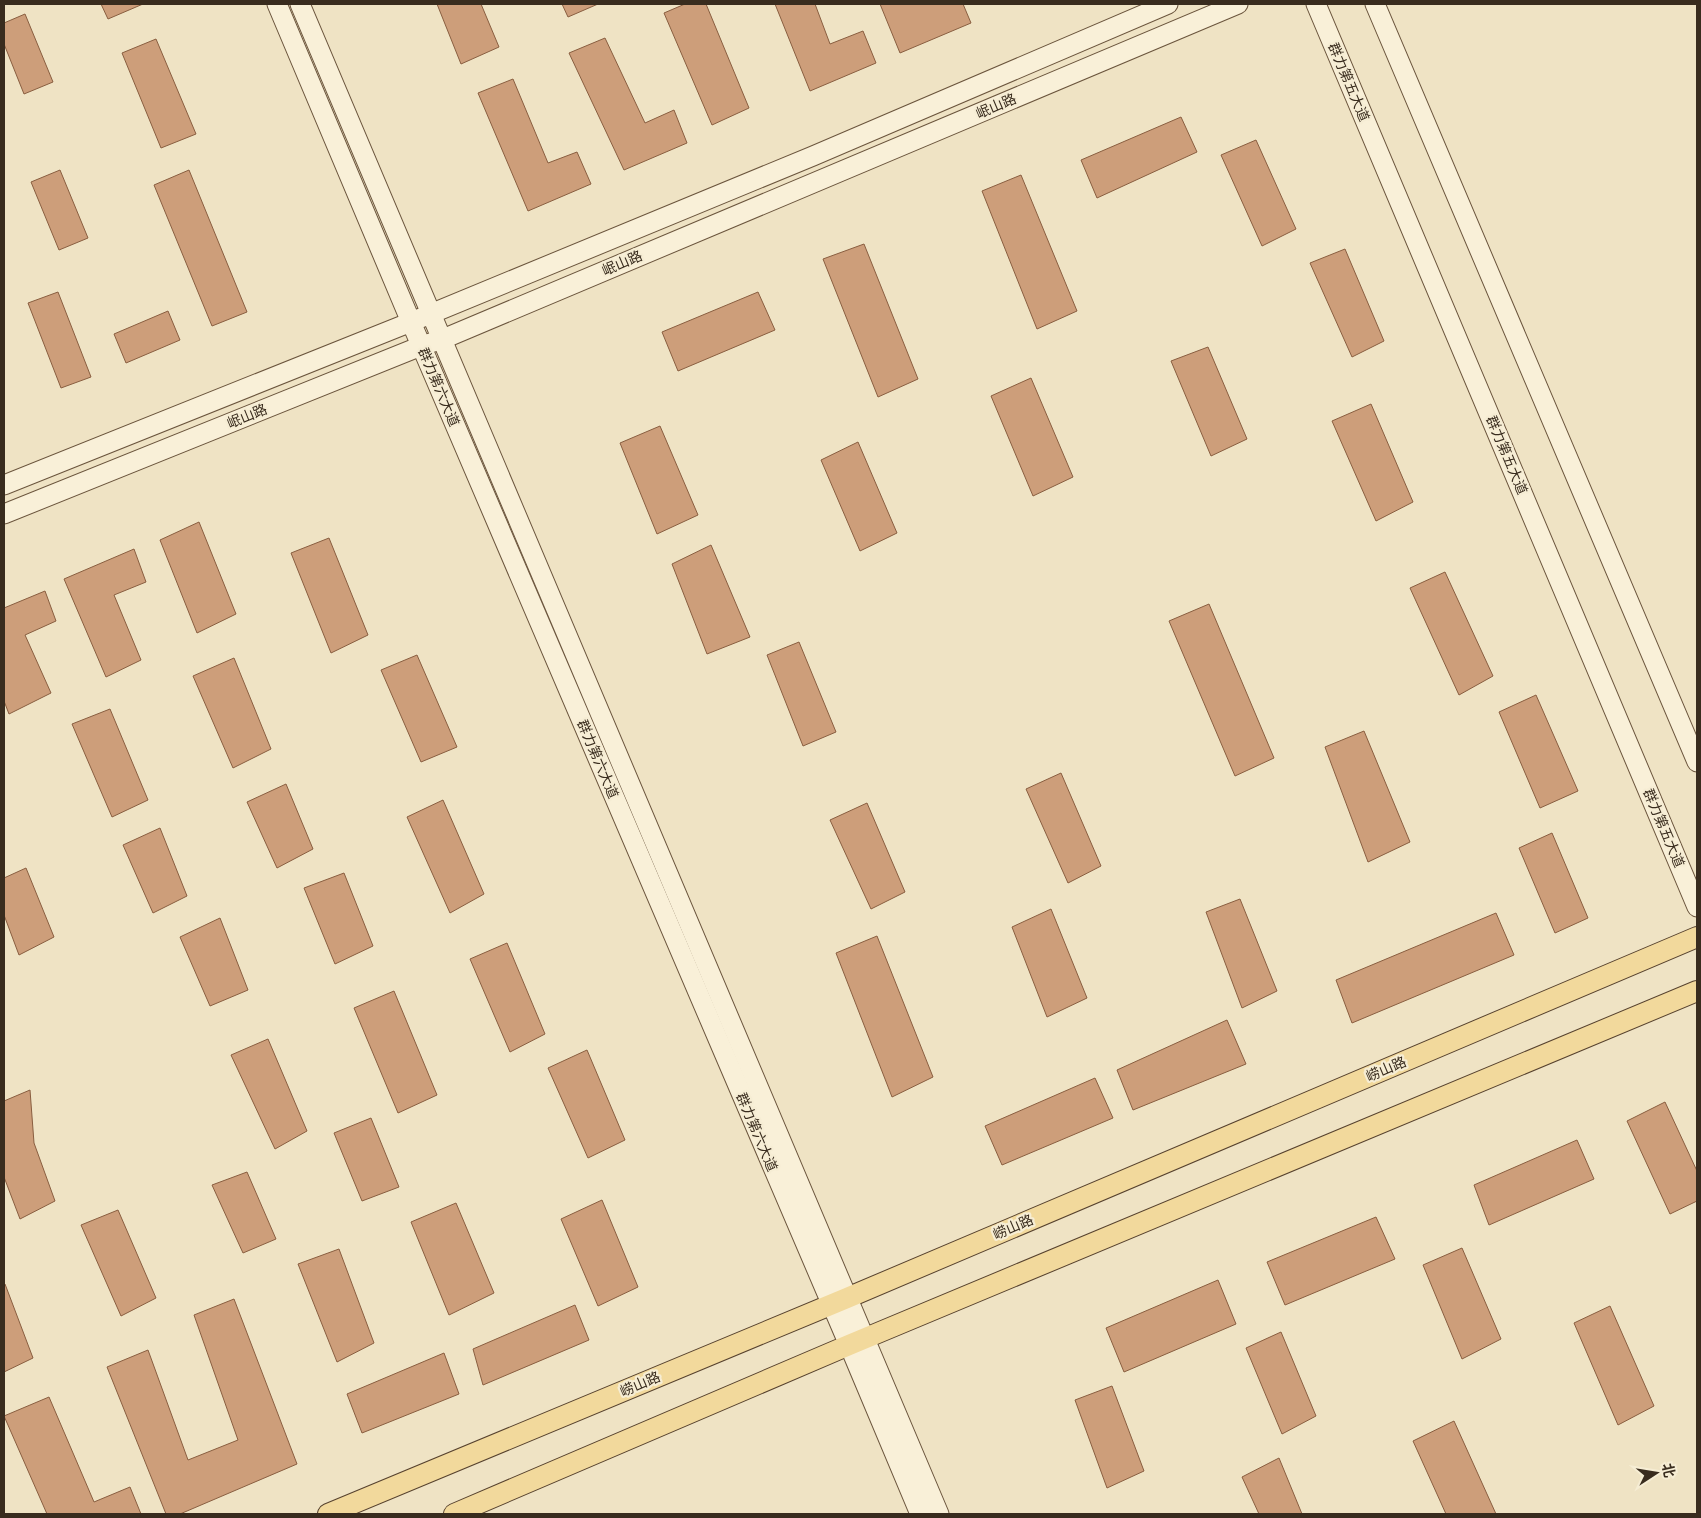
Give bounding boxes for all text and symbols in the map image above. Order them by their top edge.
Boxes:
street label: 群力第五大道 [1324,39,1376,124]
street label: 岷山路 [972,88,1019,122]
street label: 岷山路 [598,245,645,279]
street label: 群力第六大道 [414,344,466,429]
street label: 岷山路 [223,398,270,432]
street label: 群力第五大道 [1482,412,1534,497]
street label: 群力第六大道 [573,716,625,801]
street label: 群力第五大道 [1639,785,1691,870]
street label: 崂山路 [1362,1051,1409,1085]
street label: 群力第六大道 [732,1089,784,1174]
street label: 崂山路 [989,1209,1036,1243]
street label: 崂山路 [616,1366,663,1400]
north arrow [1631,1448,1681,1498]
text: 北 [1658,1461,1681,1479]

